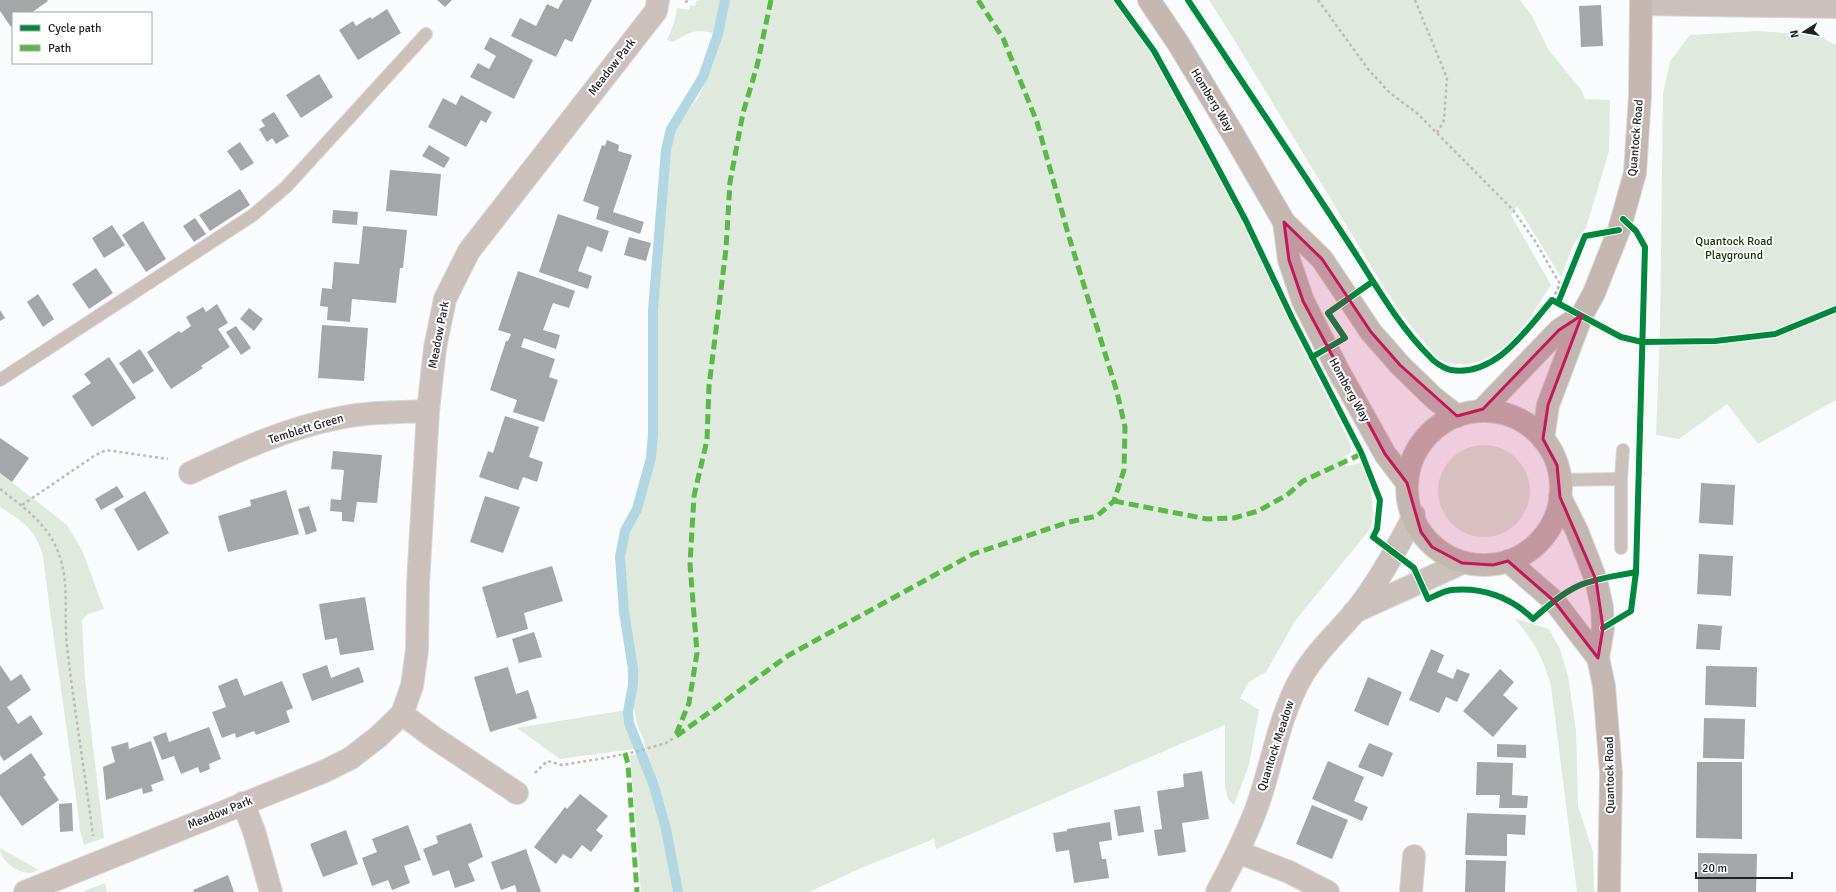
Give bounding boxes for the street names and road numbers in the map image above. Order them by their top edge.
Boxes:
street label: Meadow Park [585,35,639,99]
street label: Homberg Way [1187,66,1237,135]
street label: Quantock Road [1625,99,1647,177]
street label: Meadow Park [425,300,453,370]
street label: Homberg Way [1325,355,1373,425]
street label: Temblett Green [267,410,345,448]
street label: Quantock Meadow [1254,698,1298,793]
street label: Quantock Road [1602,736,1618,814]
street label: Meadow Park [185,793,255,833]

